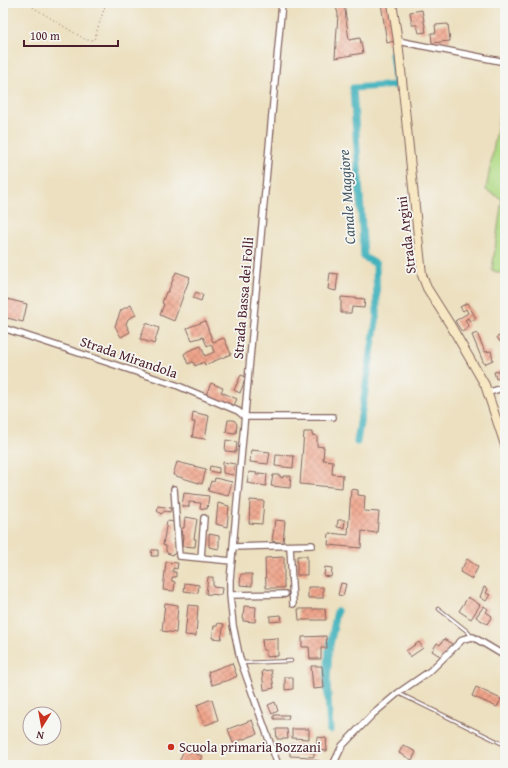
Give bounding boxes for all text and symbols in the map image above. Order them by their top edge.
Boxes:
scale bar [24,22,118,48]
text: 100 m [30,27,60,44]
water label: Canale Maggiore [333,149,360,245]
street label: Strada Argini [391,195,421,275]
street label: Strada Bassa dei Folli [228,236,258,360]
street label: Strada Mirandola [78,331,181,383]
north arrow [22,706,62,746]
text: N [34,727,45,744]
place label: Scuola primaria Bozzani [179,737,321,757]
marker: Scuola primaria Bozzani [166,742,176,752]

